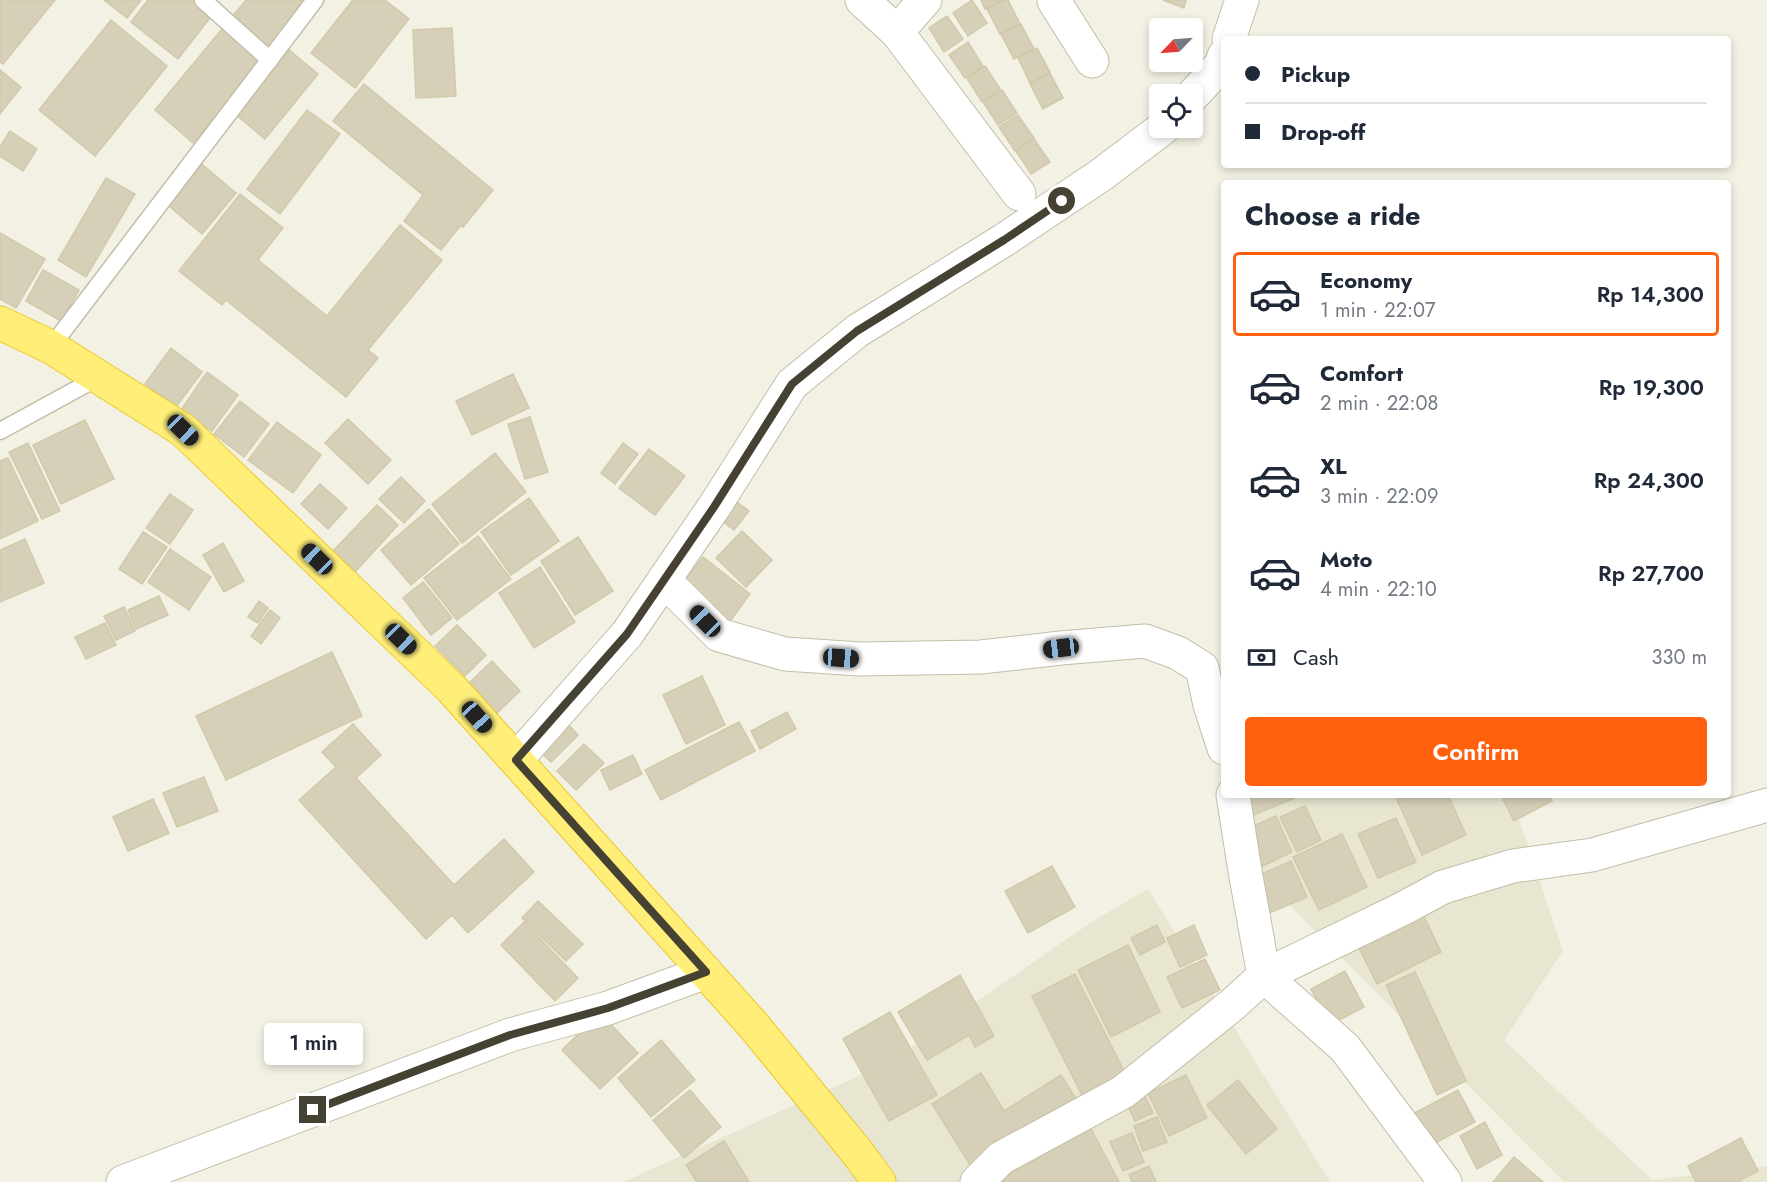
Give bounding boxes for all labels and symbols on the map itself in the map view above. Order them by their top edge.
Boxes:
north arrow [1149,18,1203,72]
route start [1048,187,1075,214]
car [164,411,202,449]
car [298,540,336,578]
car [686,602,724,640]
car [382,620,420,658]
car [1042,637,1080,659]
car [822,648,860,668]
car [458,698,496,736]
callout: 1 min [264,1023,362,1065]
route end [299,1096,326,1123]

